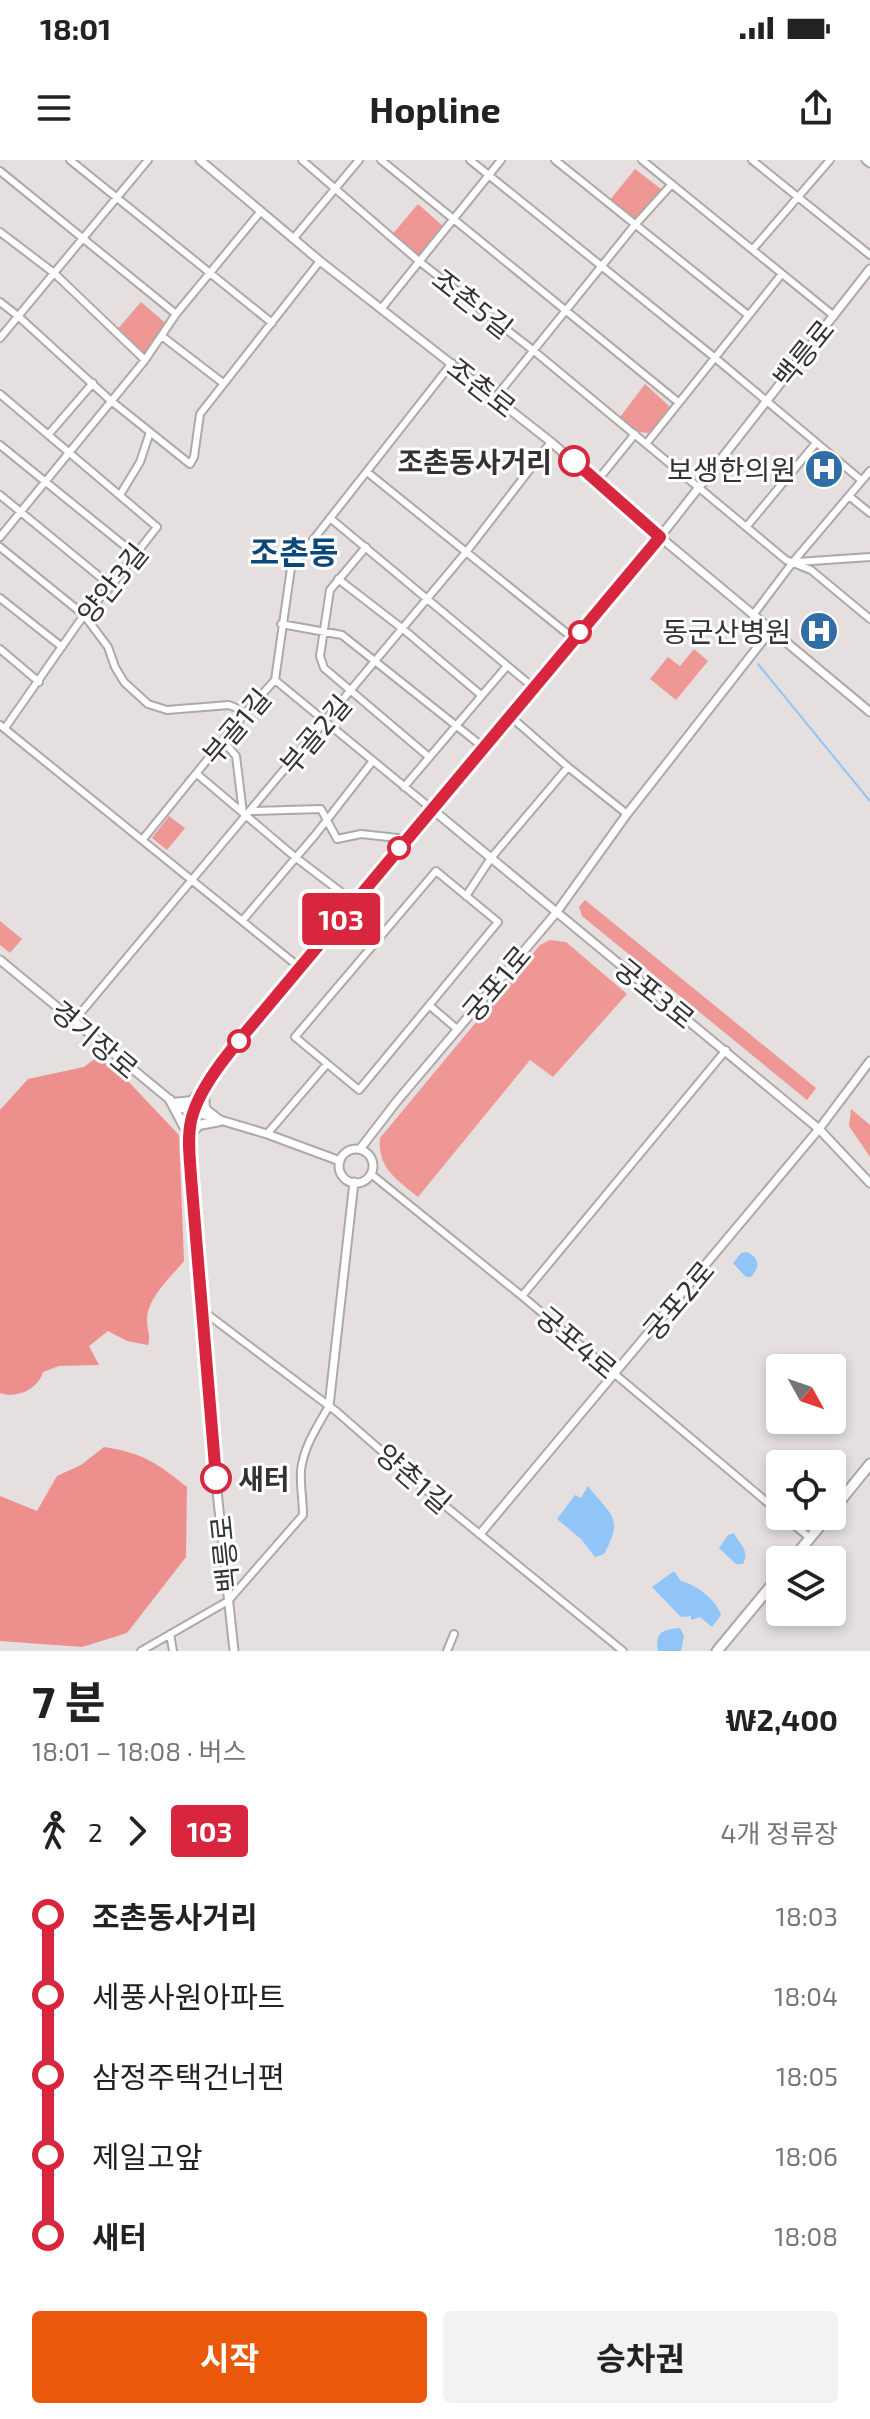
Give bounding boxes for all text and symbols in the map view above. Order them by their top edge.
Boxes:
text: 18:01 [40,10,111,46]
icon: menu [32,86,76,130]
icon: share [794,86,838,130]
text: Hopline [369,87,501,130]
street label: 조촌5길 [426,261,520,345]
street label: 백릉로 [765,312,841,394]
street label: 조촌로 [441,350,523,424]
place label: 조촌동사거리 [397,444,552,478]
marker: 조촌동사거리 [559,446,589,476]
hospital icon: 보생한의원 [803,448,845,490]
place label: 보생한의원 [667,452,796,486]
district label: 조촌동 [250,532,338,570]
street label: 양안3길 [70,536,154,630]
hospital icon: 동군산병원 [798,610,840,652]
place label: 동군산병원 [662,614,791,648]
unlabelled marker [569,621,591,643]
street label: 부골1길 [195,681,277,771]
street label: 부골2길 [272,687,358,781]
unlabelled marker [388,837,410,859]
line badge: 103 [295,893,387,945]
text: 103 [318,902,364,936]
street label: 궁포1로 [455,938,537,1028]
street label: 궁포3로 [608,951,702,1035]
street label: 경기장로 [45,993,145,1085]
unlabelled marker [228,1030,250,1052]
street label: 궁포2로 [635,1253,721,1347]
street label: 궁포4로 [530,1299,624,1385]
north arrow [766,1354,846,1434]
map controls [766,1354,846,1626]
street label: 양촌1길 [369,1436,459,1520]
button: locate [766,1450,846,1530]
place label: 새터 [238,1461,290,1495]
marker: 새터 [201,1463,231,1493]
street label: 백릉로 [203,1514,245,1594]
button: layers [766,1546,846,1626]
text: 7 분 [32,1674,105,1727]
text: ₩2,400 [726,1701,838,1737]
text: 18:01 – 18:08 · 버스 [32,1735,247,1766]
icon: walk [32,1809,76,1853]
icon: forward [115,1809,159,1853]
text: 103 [187,1814,232,1848]
text: 2 [88,1816,103,1847]
text: 4개 정류장 [721,1817,838,1848]
text: 조촌동사거리 [92,1898,258,1934]
text: 18:03 [776,1900,838,1931]
text: 세풍사원아파트 [92,1978,285,2014]
text: 18:04 [774,1980,838,2011]
text: 삼정주택건너편 [92,2058,285,2094]
text: 18:05 [776,2060,838,2091]
text: 제일고앞 [92,2138,202,2174]
text: 18:06 [775,2140,838,2171]
text: 새터 [92,2218,147,2254]
text: 18:08 [774,2220,838,2251]
button: 시작 [32,2311,427,2403]
button: 승차권 [443,2311,838,2403]

